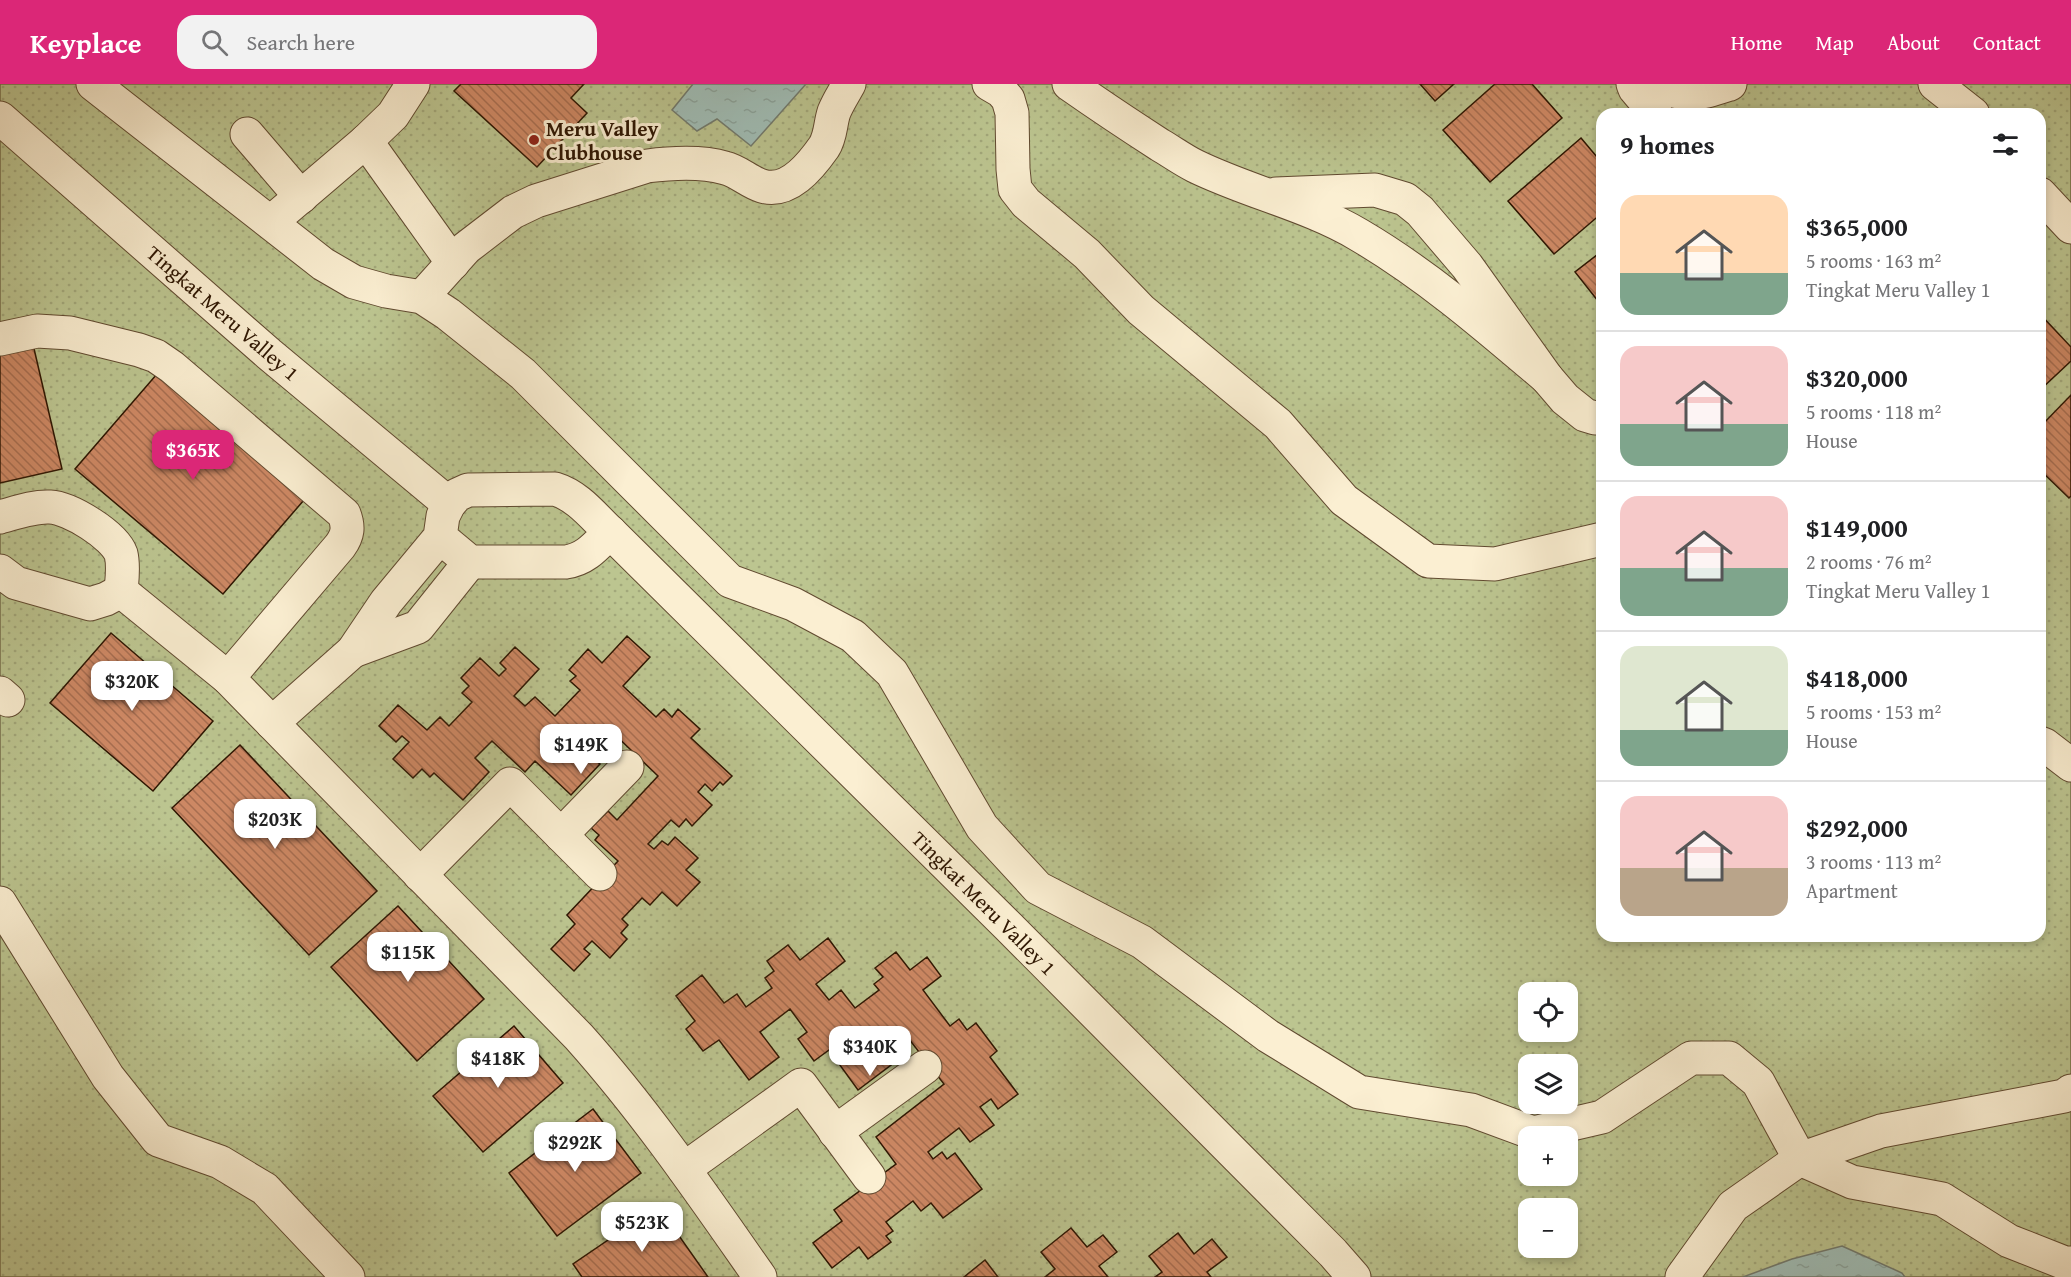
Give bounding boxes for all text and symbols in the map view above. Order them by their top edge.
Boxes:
search box [177,15,597,69]
text: Keyplace [30,22,141,63]
icon: search [198,26,231,59]
text: Search here [246,26,355,58]
text: Home [1731,27,1782,58]
text: Map [1815,27,1854,58]
text: About [1887,27,1940,58]
text: Contact [1973,27,2041,58]
place label: Meru Valley Clubhouse [546,113,659,168]
text: 9 homes [1620,125,1715,164]
icon: filters [1989,128,2022,161]
marker: Meru Valley Clubhouse [527,133,541,147]
text: $365,000 [1806,207,1908,246]
icon: home [1668,219,1740,291]
street label: Tingkat Meru Valley 1 [140,238,306,388]
text: 5 rooms · 163 m² [1806,246,1941,275]
text: Tingkat Meru Valley 1 [1806,275,1990,304]
text: $320,000 [1806,358,1908,397]
icon: home [1668,370,1740,442]
text: 5 rooms · 118 m² [1806,397,1941,426]
text: House [1806,426,1858,455]
pin: $365K [151,430,235,481]
text: $365K [166,435,220,464]
text: $149,000 [1806,508,1908,547]
icon: home [1668,520,1740,592]
text: 2 rooms · 76 m² [1806,547,1932,576]
text: Tingkat Meru Valley 1 [1806,576,1990,605]
text: $418,000 [1806,658,1908,697]
pin: $320K [90,661,174,712]
text: $320K [105,666,159,695]
icon: home [1668,670,1740,742]
text: 5 rooms · 153 m² [1806,697,1941,726]
pin: $149K [539,724,623,775]
text: House [1806,726,1858,755]
text: $149K [554,729,608,758]
pin: $203K [233,799,317,850]
text: $203K [248,804,302,833]
text: $292,000 [1806,808,1908,847]
icon: home [1668,820,1740,892]
street label: Tingkat Meru Valley 1 [905,824,1063,982]
text: 3 rooms · 113 m² [1806,847,1941,876]
text: Apartment [1806,876,1898,905]
pin: $115K [366,932,450,983]
text: $115K [381,937,435,966]
map controls [1518,982,1578,1258]
button: locate [1518,982,1578,1042]
pin: $340K [828,1026,912,1077]
text: $340K [843,1031,897,1060]
pin: $418K [456,1038,540,1089]
text: $418K [471,1043,525,1072]
button: layers [1518,1054,1578,1114]
pin: $292K [533,1122,617,1173]
button: + [1518,1126,1578,1186]
text: $292K [548,1127,602,1156]
button: − [1518,1198,1578,1258]
pin: $523K [600,1202,684,1253]
text: $523K [615,1207,669,1236]

